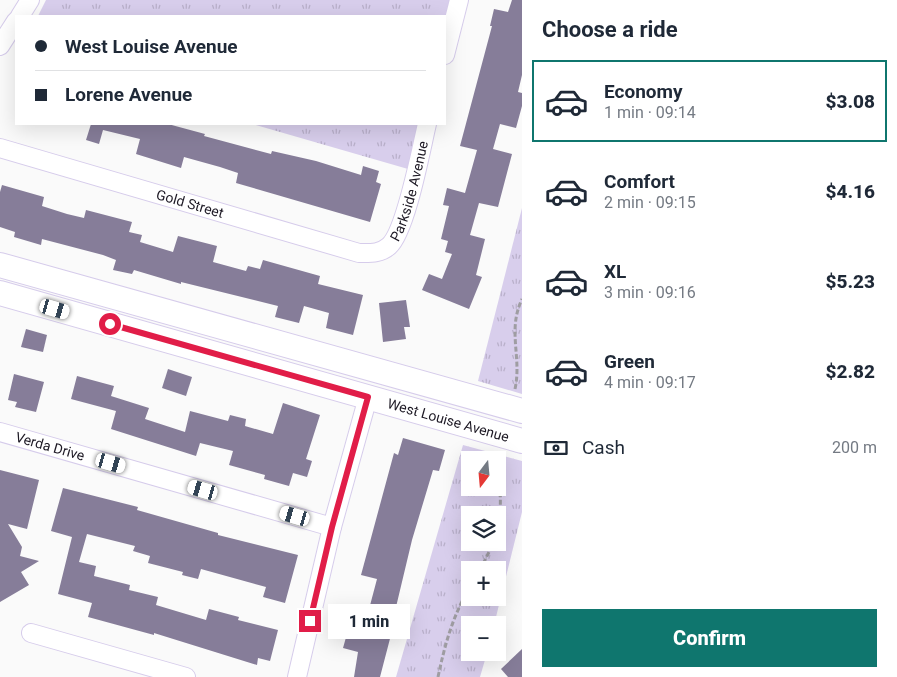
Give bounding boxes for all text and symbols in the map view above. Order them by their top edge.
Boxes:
text: Choose a ride [542,17,678,42]
text: West Louise Avenue [65,35,238,58]
icon: car [544,79,589,124]
text: Economy [604,80,683,103]
text: Lorene Avenue [65,83,192,106]
text: $3.08 [826,90,875,113]
text: 1 min · 09:14 [604,103,696,122]
street label: Parkside Avenue [387,139,431,244]
icon: car [544,169,589,214]
text: Comfort [604,170,675,193]
text: $4.16 [826,180,875,203]
street label: Gold Street [155,186,226,221]
text: 2 min · 09:15 [604,193,696,212]
icon: car [544,259,589,304]
text: XL [604,260,626,283]
text: $5.23 [826,270,875,293]
text: 3 min · 09:16 [604,283,696,302]
car [38,298,71,320]
route start [99,313,121,335]
icon: car [544,349,589,394]
text: Green [604,350,655,373]
text: $2.82 [826,360,875,383]
text: 4 min · 09:17 [604,373,696,392]
street label: West Louise Avenue [386,395,511,445]
street label: Verda Drive [14,429,86,464]
icon: cash [542,434,570,462]
text: Cash [582,436,625,459]
text: 200 m [832,438,877,457]
north arrow [461,451,506,496]
map controls [461,451,506,661]
car [94,452,127,474]
car [186,479,219,501]
car [278,505,311,527]
button: layers [461,506,506,551]
button: + [461,561,506,606]
callout: 1 min [328,604,410,638]
button: Confirm [542,609,877,667]
route end [299,610,321,632]
text: 1 min [349,612,389,631]
button: − [461,616,506,661]

